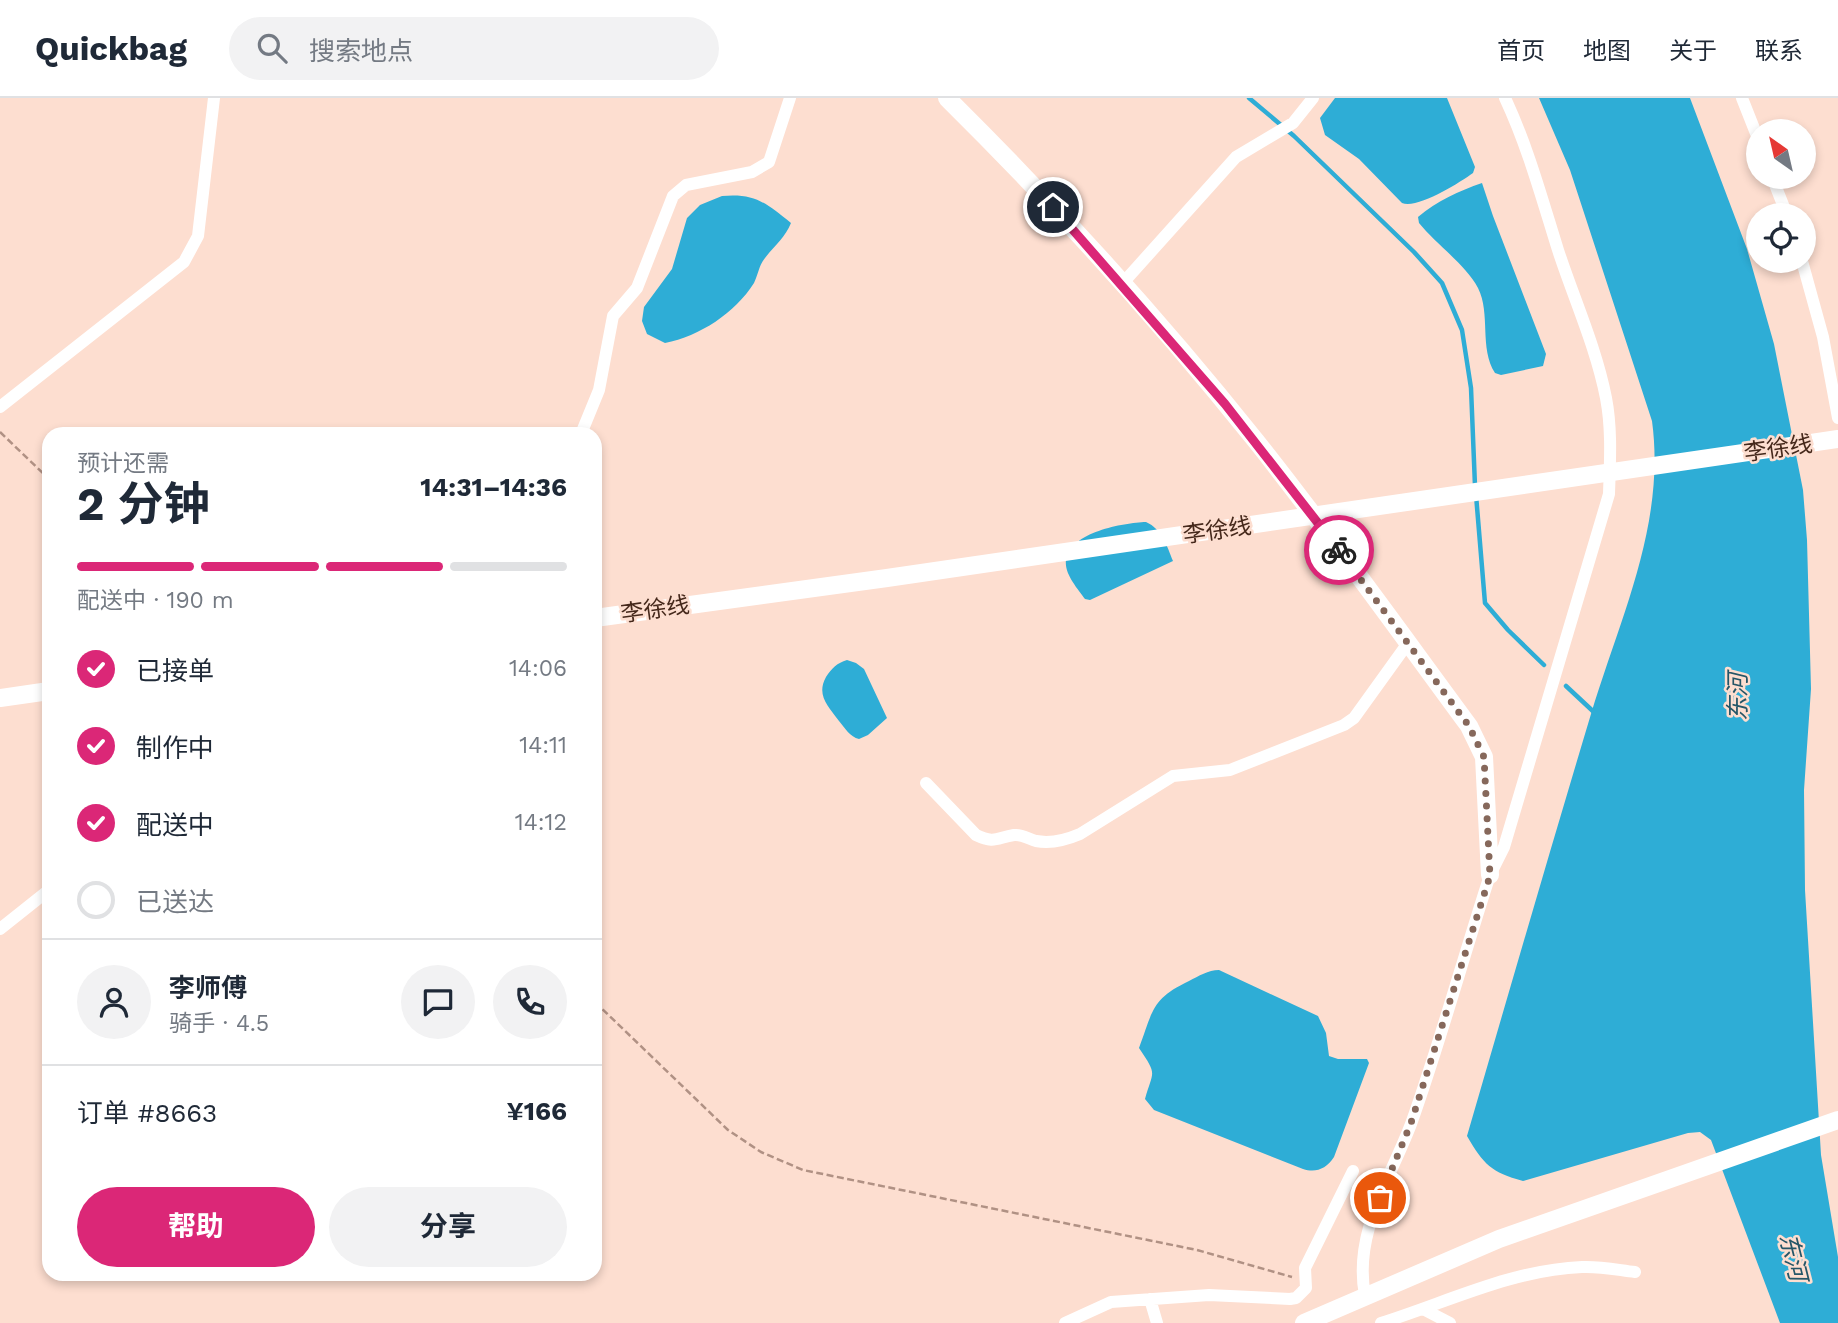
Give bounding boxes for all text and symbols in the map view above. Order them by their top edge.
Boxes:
search box [229,17,719,80]
text: Quickbag [35,29,187,68]
icon: search [253,29,291,67]
text: 搜索地点 [309,36,413,66]
text: 首页 [1497,37,1545,65]
text: 地图 [1583,37,1631,65]
text: 关于 [1669,37,1717,65]
text: 联系 [1755,37,1803,65]
north arrow [1746,119,1816,189]
map controls [1746,119,1816,273]
pin [1023,177,1083,237]
icon: home [1034,188,1072,226]
button: locate [1746,203,1816,273]
street label: 李徐线 [1742,430,1814,467]
text: 预计还需 [77,450,169,477]
text: 14:31–14:36 [420,472,567,502]
text: 2 分钟 [77,477,210,531]
street label: 李徐线 [1181,512,1253,549]
courier [1304,515,1374,585]
icon: bike [1320,531,1358,569]
text: 配送中 · 190 m [77,587,234,614]
street label: 李徐线 [619,591,691,628]
icon: check [77,650,115,688]
text: 14:06 [509,655,567,682]
text: 已接单 [136,656,214,686]
water label: 东河 [1724,669,1752,721]
icon: check [77,727,115,765]
text: 14:11 [519,732,567,759]
text: 制作中 [136,733,214,763]
icon: check [77,804,115,842]
text: 14:12 [515,809,567,836]
text: 配送中 [136,810,214,840]
text: 已送达 [136,887,214,917]
button: person [77,965,151,1039]
button: chat [401,965,475,1039]
button: phone [493,965,567,1039]
text: 李师傅 [169,973,247,1003]
text: 骑手 · 4.5 [169,1010,269,1037]
text: ¥166 [506,1096,567,1126]
text: 订单 #8663 [77,1098,217,1128]
pin [1350,1168,1410,1228]
icon: bag [1361,1179,1399,1217]
button: 帮助 [77,1187,315,1267]
button: 分享 [329,1187,567,1267]
water label: 东河 [1774,1230,1813,1288]

